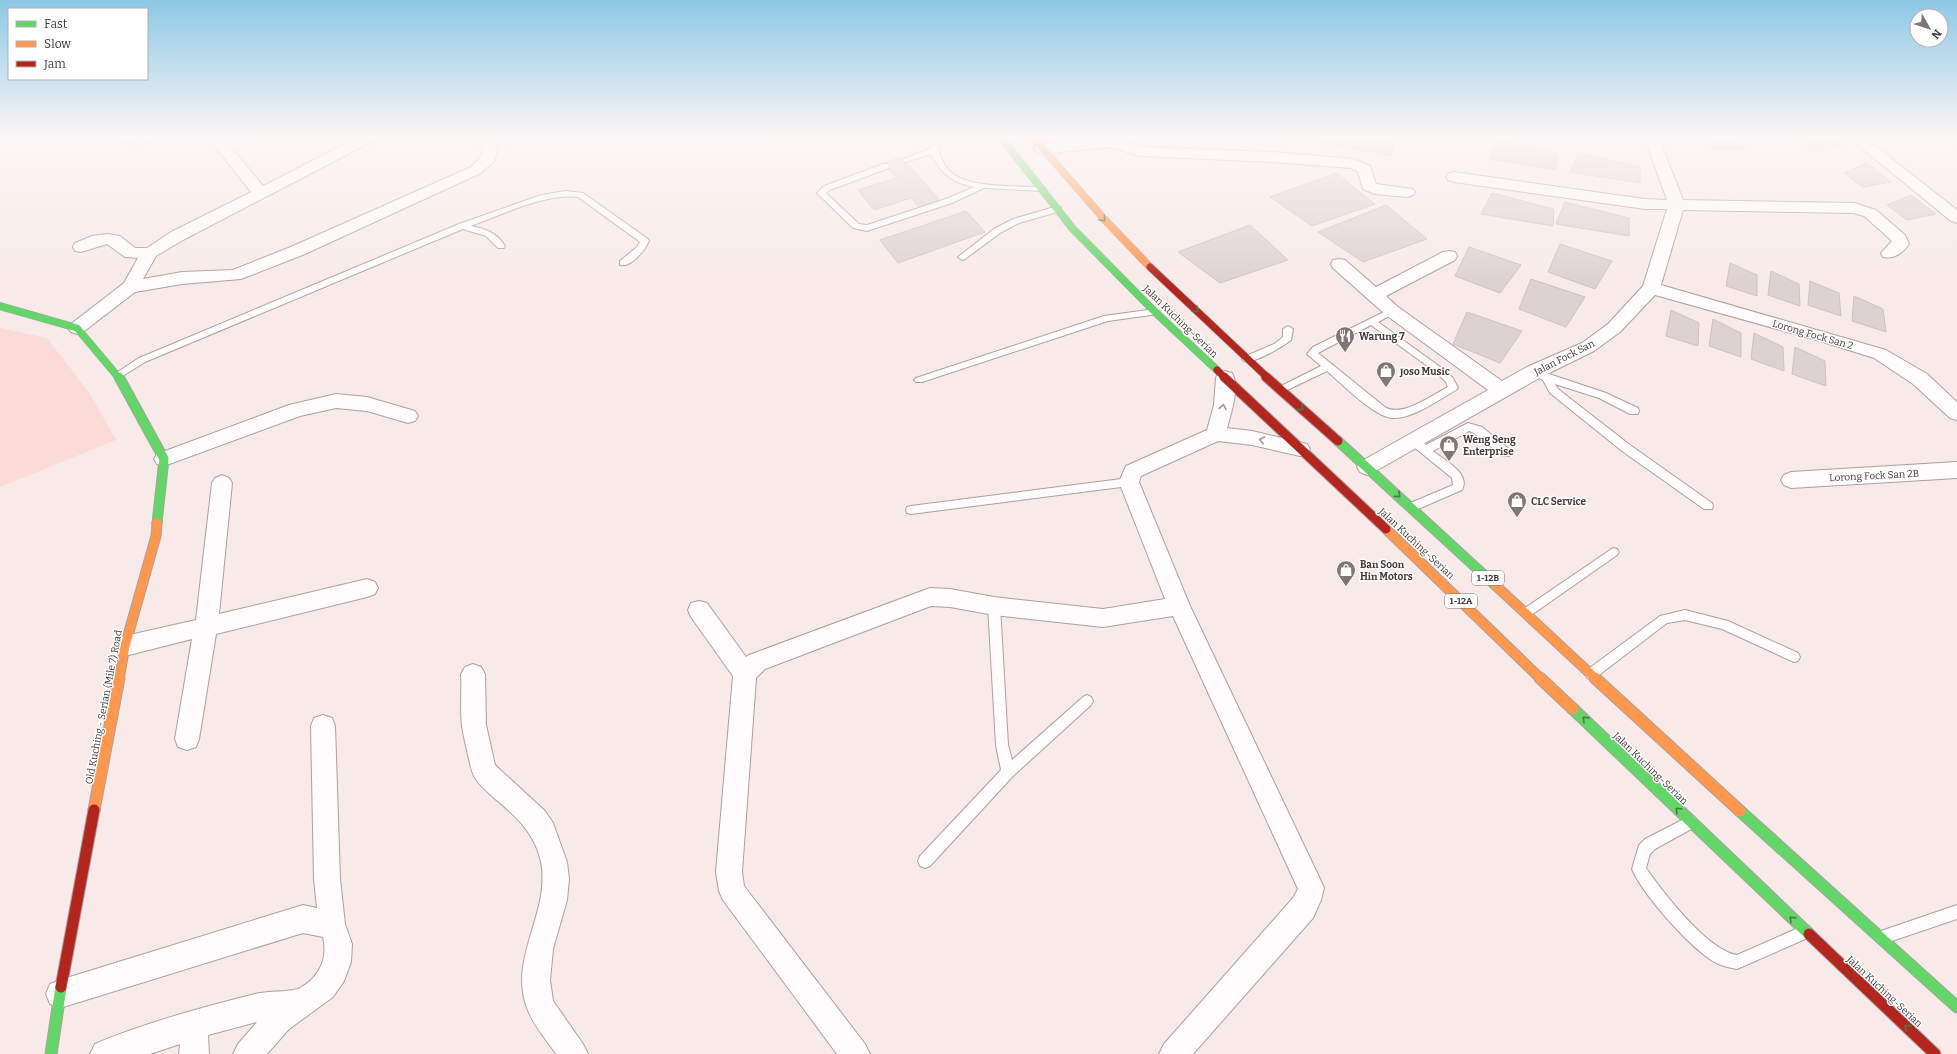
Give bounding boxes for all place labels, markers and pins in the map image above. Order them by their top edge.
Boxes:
restaurant icon: Warung 7 [1334,325,1356,353]
place label: Warung 7 [1359,331,1405,343]
shop icon: Joso Music [1375,360,1397,388]
place label: Joso Music [1399,366,1450,378]
shop icon: Weng Seng Enterprise [1438,434,1460,462]
place label: Weng Seng Enterprise [1463,434,1516,458]
shop icon: CLC Service [1506,490,1528,518]
place label: CLC Service [1531,496,1587,508]
shop icon: Ban Soon Hin Motors [1335,559,1357,587]
place label: Ban Soon Hin Motors [1360,559,1413,583]

